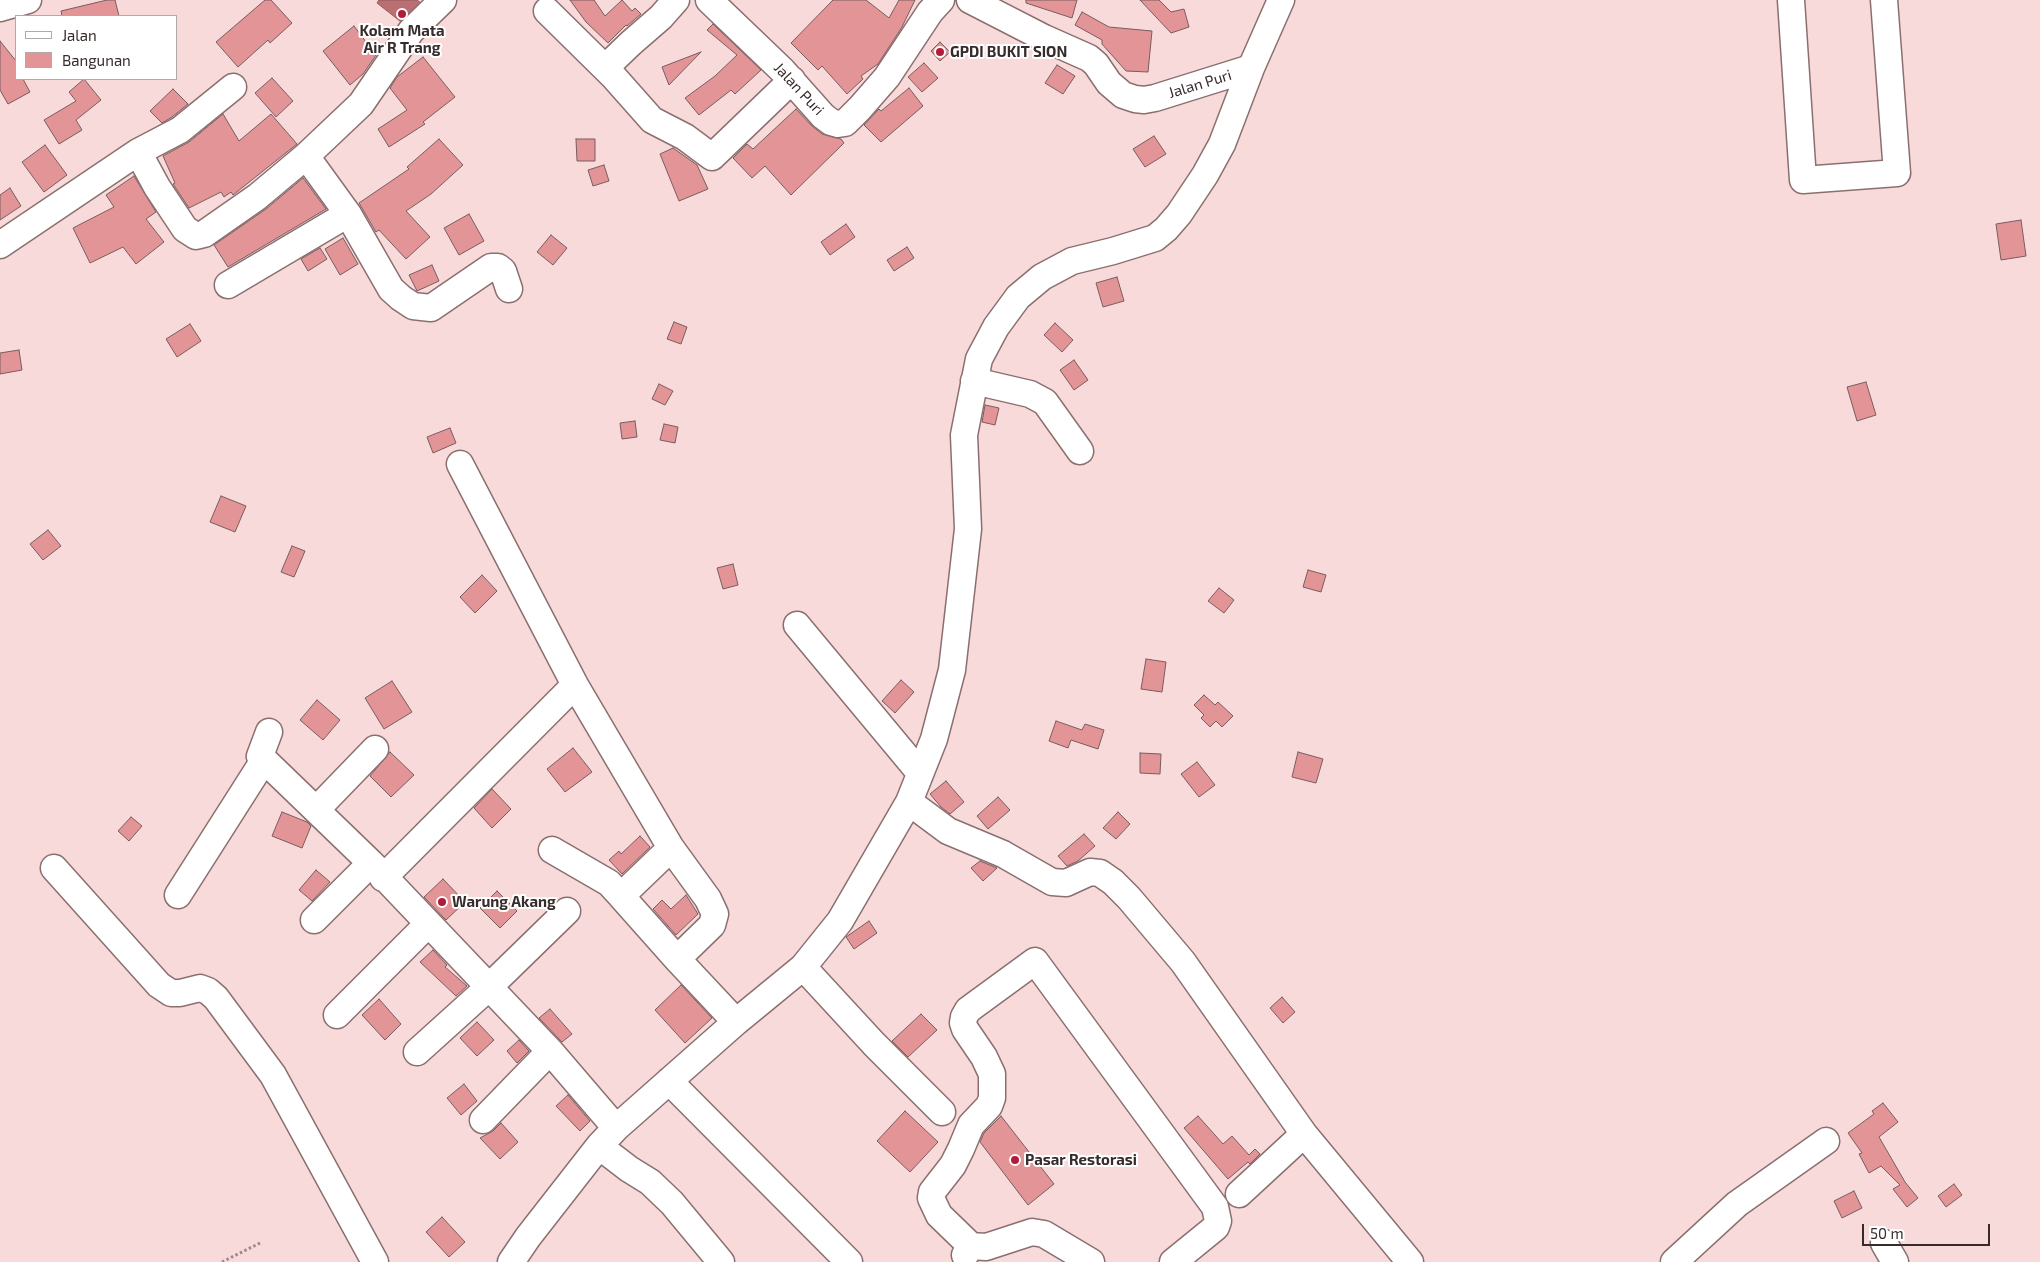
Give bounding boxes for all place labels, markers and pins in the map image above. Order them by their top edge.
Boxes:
marker: Kolam Mata Air R Trang [396,8,408,20]
place label: Kolam Mata Air R Trang [359,22,445,57]
place label: GPDI BUKIT SION [950,43,1067,61]
marker: GPDI BUKIT SION [934,46,946,58]
place label: Warung Akang [452,893,556,911]
marker: Warung Akang [436,896,448,908]
place label: Pasar Restorasi [1025,1151,1137,1169]
marker: Pasar Restorasi [1009,1154,1021,1166]

